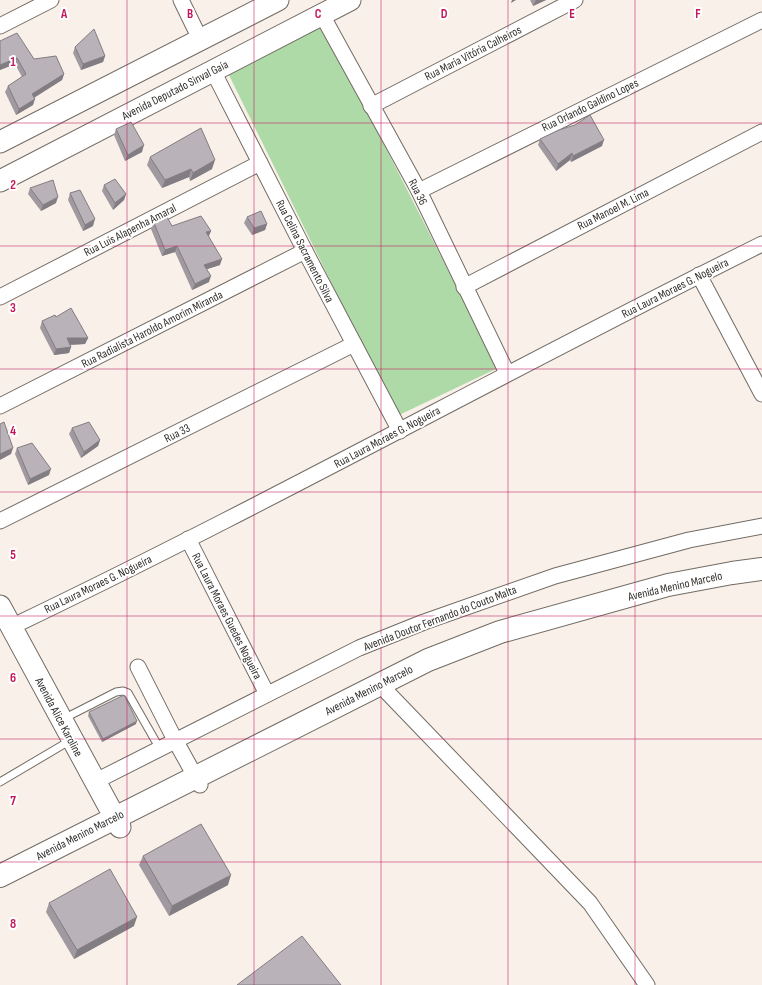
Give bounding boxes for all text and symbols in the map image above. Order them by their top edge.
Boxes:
text: A [60,6,68,22]
text: B [187,6,193,22]
text: C [315,6,322,22]
text: D [441,6,448,22]
text: E [569,6,575,22]
text: F [695,6,701,22]
street label: Rua Maria Vitória Calheiros [422,23,524,84]
text: 1 [10,54,16,70]
street label: Avenida Deputado Sinval Gaia [119,57,231,124]
street label: Rua Orlando Galdino Lopes [539,76,641,135]
text: 2 [10,177,16,193]
street label: Rua 36 [405,177,430,208]
street label: Rua Manoel M. Lima [575,185,652,234]
street label: Rua Celina Sacramento Silva [272,197,337,305]
street label: Rua Luís Alapenha Amaral [82,201,179,260]
street label: Rua Laura Moraes G. Nogueira [619,255,732,322]
street label: Rua Radialista Haroldo Amorim Miranda [79,287,226,372]
text: 3 [10,300,16,316]
street label: Rua Laura Moraes G. Nogueira [332,403,443,472]
street label: Rua 33 [162,421,193,446]
text: 4 [10,423,16,439]
text: 5 [10,547,16,563]
street label: Rua Laura Moraes Guedes Nogueira [188,551,265,682]
street label: Rua Laura Moraes G. Nogueira [42,552,155,617]
street label: Avenida Menino Marcelo [625,568,724,605]
street label: Avenida Doutor Fernando do Couto Malta [361,582,519,655]
street label: Avenida Menino Marcelo [322,662,416,719]
text: 6 [10,670,16,686]
street label: Avenida Alice Karoline [31,674,86,760]
text: 7 [10,793,16,809]
street label: Avenida Menino Marcelo [33,807,127,864]
text: 8 [10,916,16,932]

